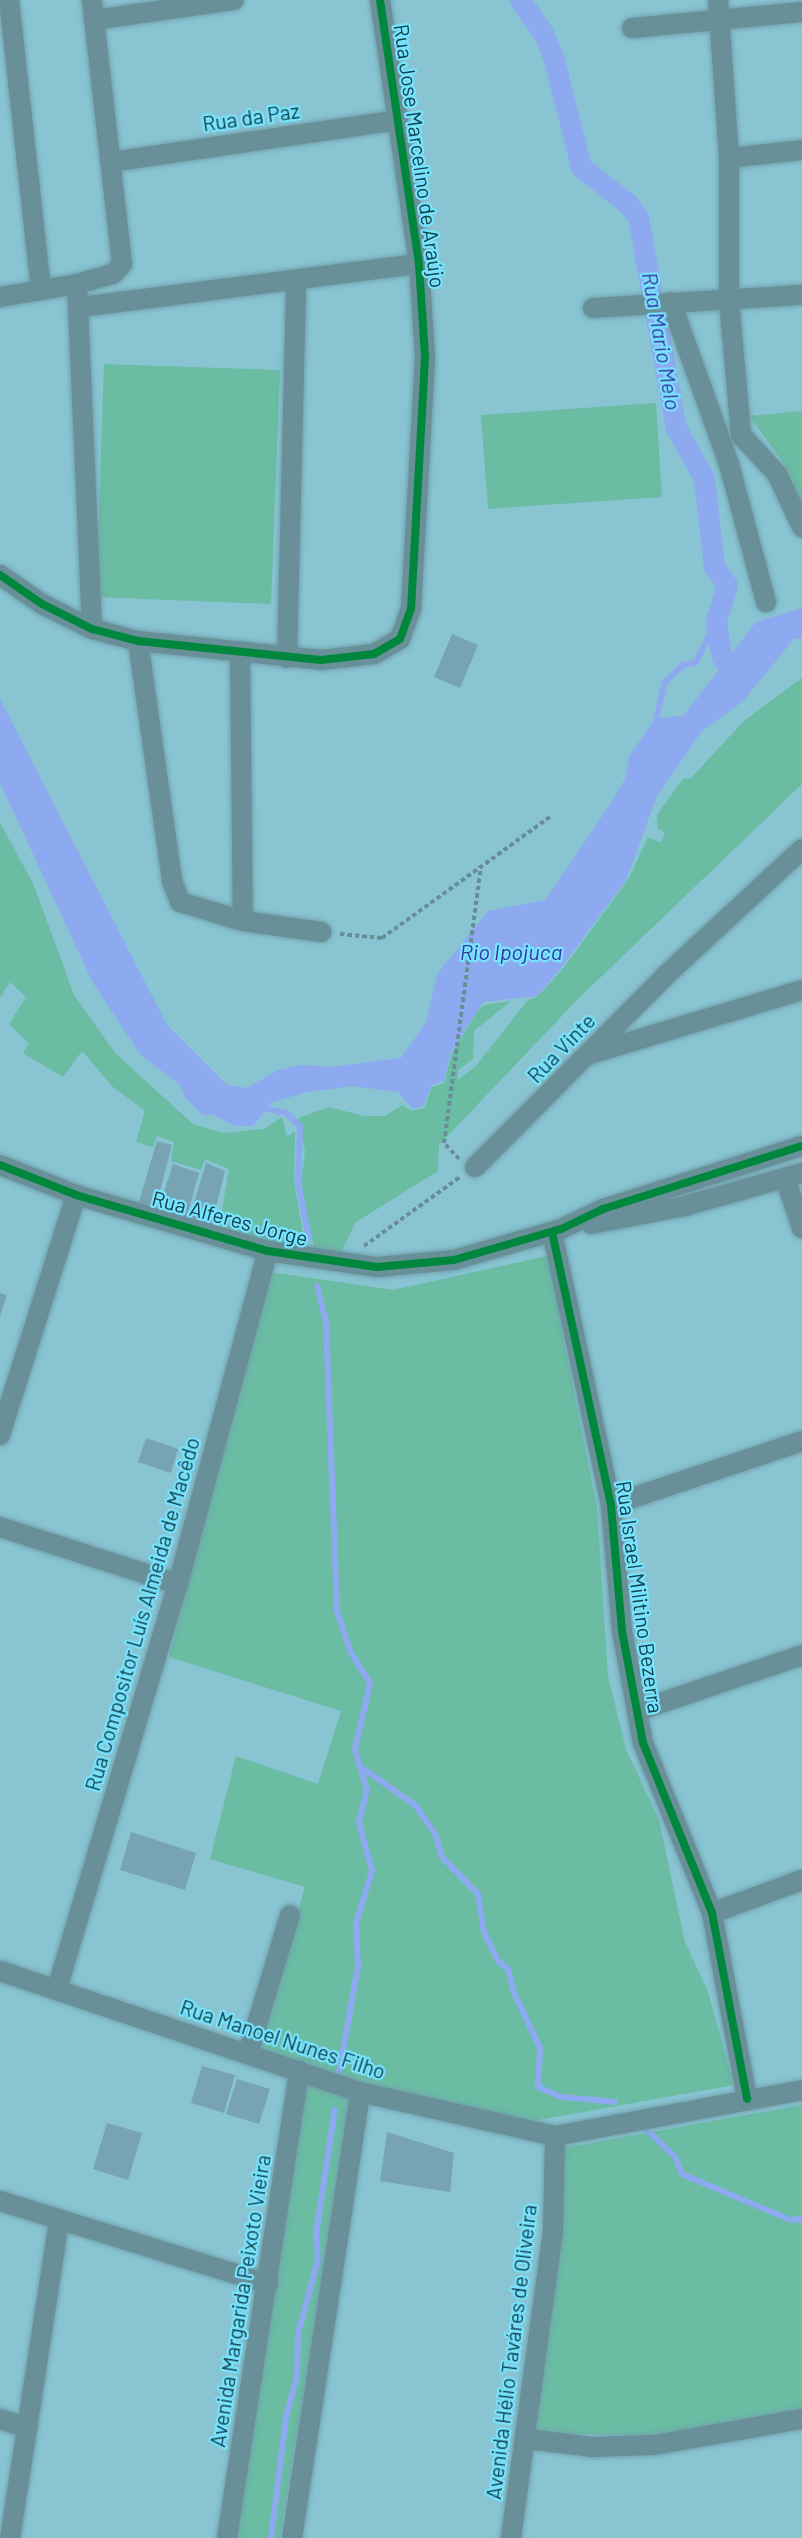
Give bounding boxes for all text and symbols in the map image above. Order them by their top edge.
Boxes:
street label: Rua Jose Marcelino de Araújo [389,22,451,290]
street label: Rua da Paz [201,98,301,136]
water label: Rua Mario Melo [637,270,687,412]
water label: Rio Ipojuca [460,939,562,965]
street label: Rua Vinte [522,1008,600,1088]
street label: Rua Alferes Jorge [149,1185,311,1251]
street label: Rua Compositor Luís Almeida de Macêdo [79,1434,205,1794]
street label: Rua Israel Militino Bezerra [611,1479,669,1715]
street label: Rua Manoel Nunes Filho [177,1994,389,2084]
street label: Avenida Margarida Peixoto Vieira [204,2153,276,2449]
street label: Avenida Hélio Taváres de Oliveira [480,2203,542,2501]

